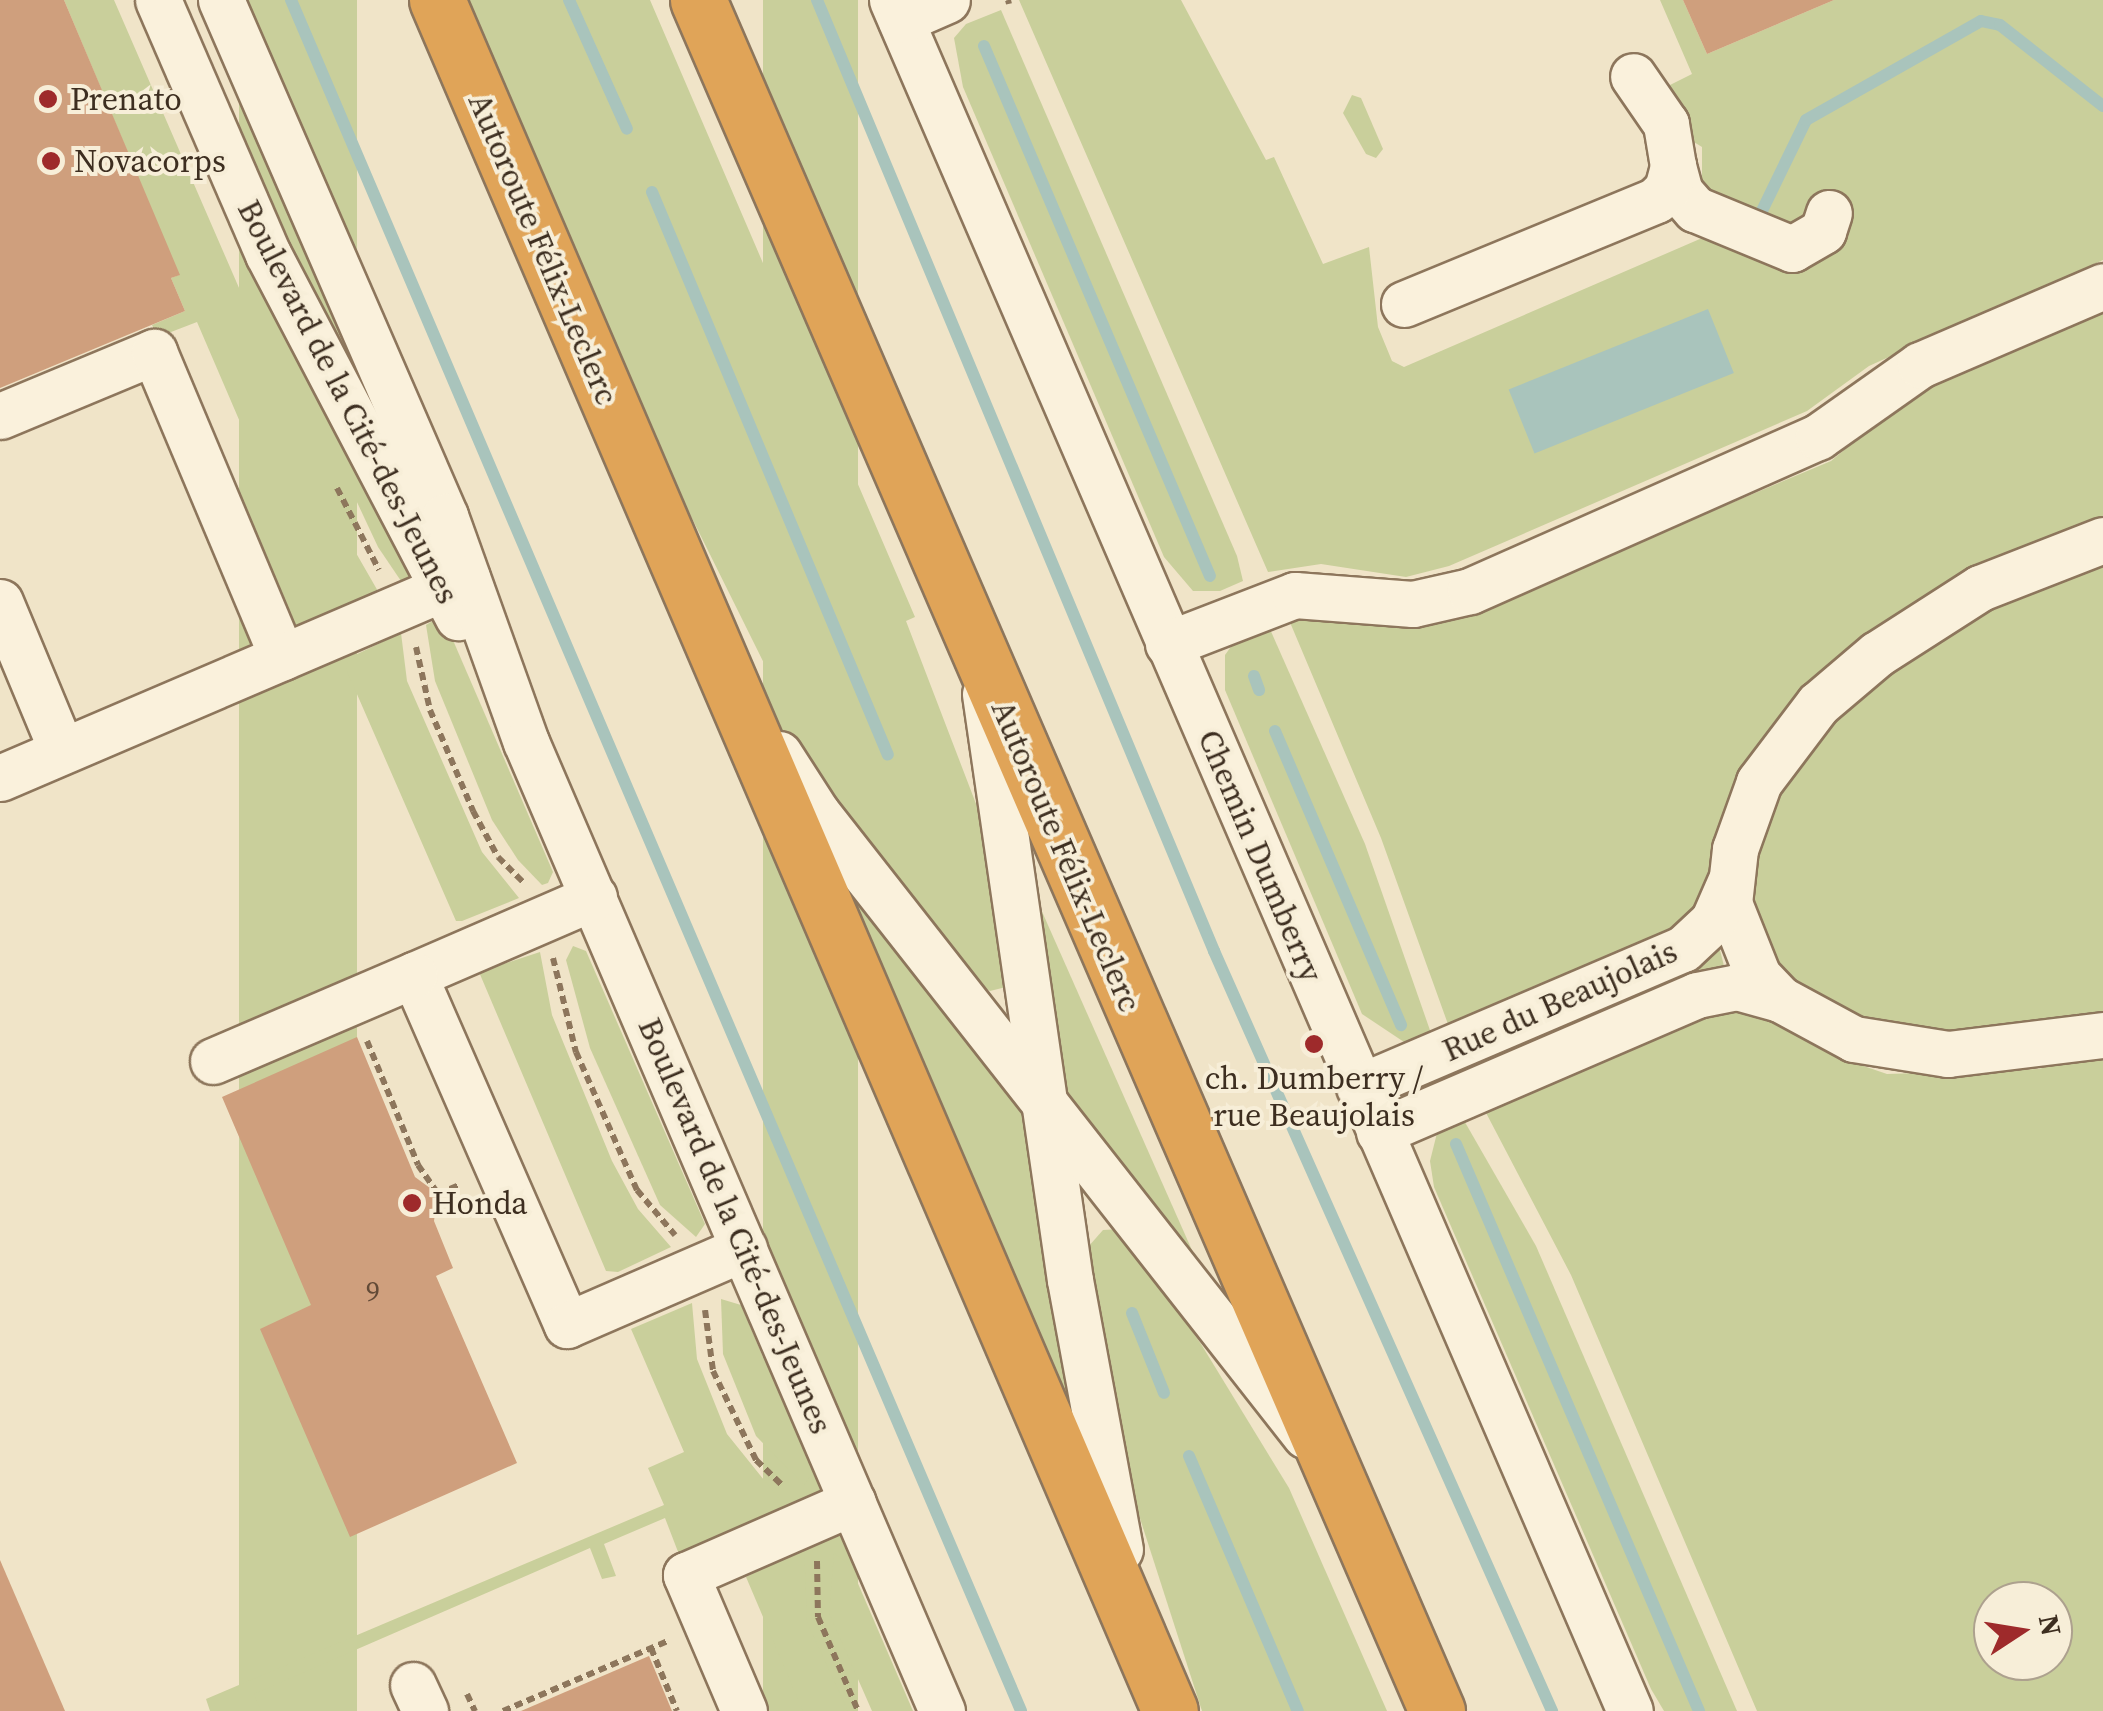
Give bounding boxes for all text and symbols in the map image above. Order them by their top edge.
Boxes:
place label: Prenato [70,80,182,118]
marker: Prenato [35,86,61,112]
street label: Autoroute Félix-Leclerc [460,88,626,410]
place label: Novacorps [74,142,226,180]
marker: Novacorps [38,148,64,174]
street label: Boulevard de la Cité-des-Jeunes [229,194,467,610]
street label: Autoroute Félix-Leclerc [983,695,1149,1017]
street label: Chemin Dumberry [1190,724,1330,988]
street label: Rue du Beaujolais [1437,932,1683,1070]
street label: Boulevard de la Cité-des-Jeunes [630,1012,840,1440]
marker: ch. Dumberry / rue Beaujolais [1303,1033,1325,1055]
place label: ch. Dumberry / rue Beaujolais [1205,1060,1423,1135]
place label: Honda [432,1184,528,1222]
marker: Honda [401,1192,423,1214]
house number: 9 [366,1274,380,1308]
north arrow [1973,1581,2073,1681]
text: N [2030,1611,2071,1639]

